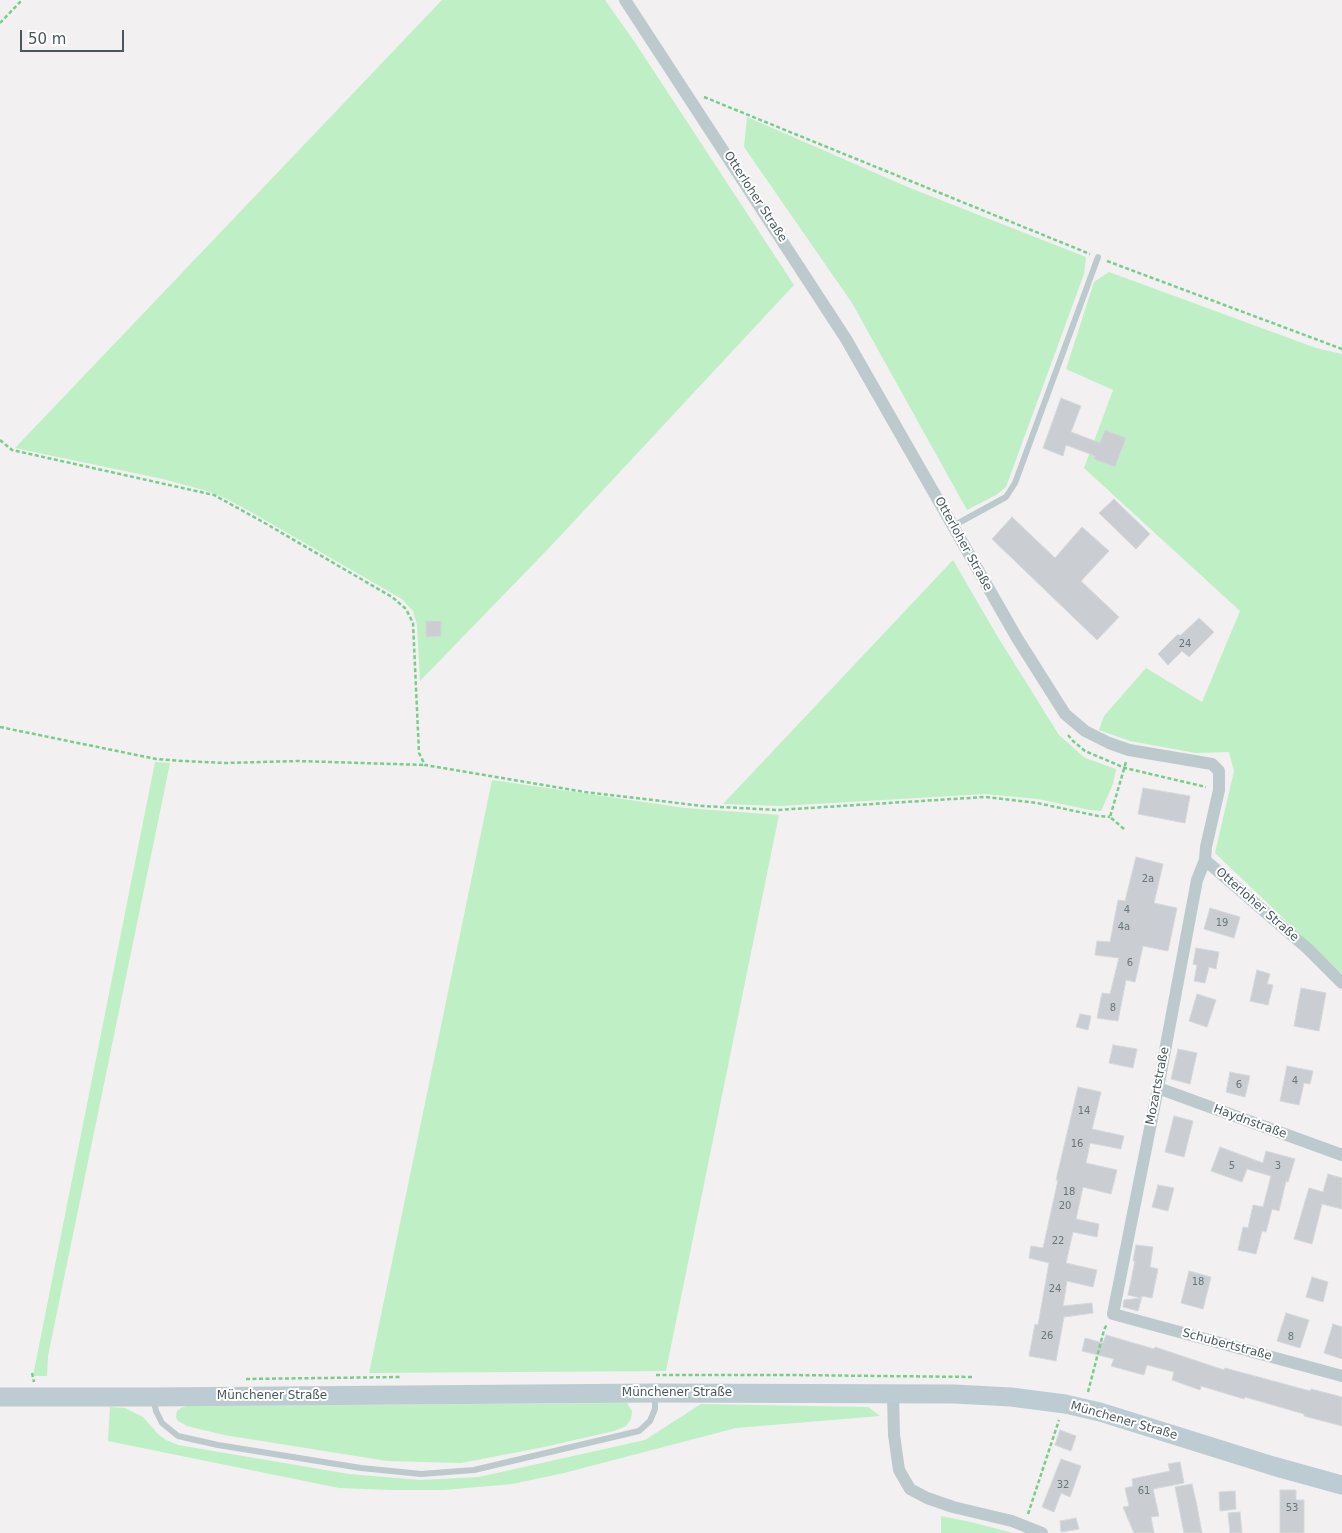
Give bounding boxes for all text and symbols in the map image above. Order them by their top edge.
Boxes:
scale bar [22,20,126,52]
text: 50 m [28,30,66,48]
street label: Otterloher Straße [720,149,790,245]
street label: Otterloher Straße [931,495,995,593]
house number: 24 [1179,638,1191,650]
street label: Otterloher Straße [1213,865,1301,945]
house number: 2a [1142,873,1154,885]
house number: 4 [1124,904,1130,916]
house number: 19 [1216,917,1228,929]
house number: 4a [1118,921,1130,933]
house number: 6 [1127,957,1133,969]
house number: 8 [1110,1002,1116,1014]
street label: Mozartstraße [1143,1046,1173,1126]
house number: 4 [1292,1075,1298,1087]
house number: 6 [1236,1079,1242,1091]
street label: Haydnstraße [1211,1102,1289,1142]
house number: 14 [1078,1105,1090,1117]
house number: 16 [1071,1138,1083,1150]
house number: 5 [1229,1160,1235,1172]
house number: 3 [1275,1160,1281,1172]
house number: 18 [1063,1186,1075,1198]
house number: 20 [1059,1200,1071,1212]
house number: 22 [1052,1235,1064,1247]
house number: 18 [1192,1276,1204,1288]
house number: 24 [1049,1283,1061,1295]
street label: Schubertstraße [1181,1326,1273,1364]
house number: 26 [1041,1330,1053,1342]
house number: 8 [1288,1331,1294,1343]
street label: Münchener Straße [622,1386,732,1400]
street label: Münchener Straße [217,1389,327,1403]
street label: Münchener Straße [1069,1399,1179,1443]
house number: 32 [1057,1479,1069,1491]
house number: 61 [1138,1485,1150,1497]
house number: 53 [1286,1502,1298,1514]

